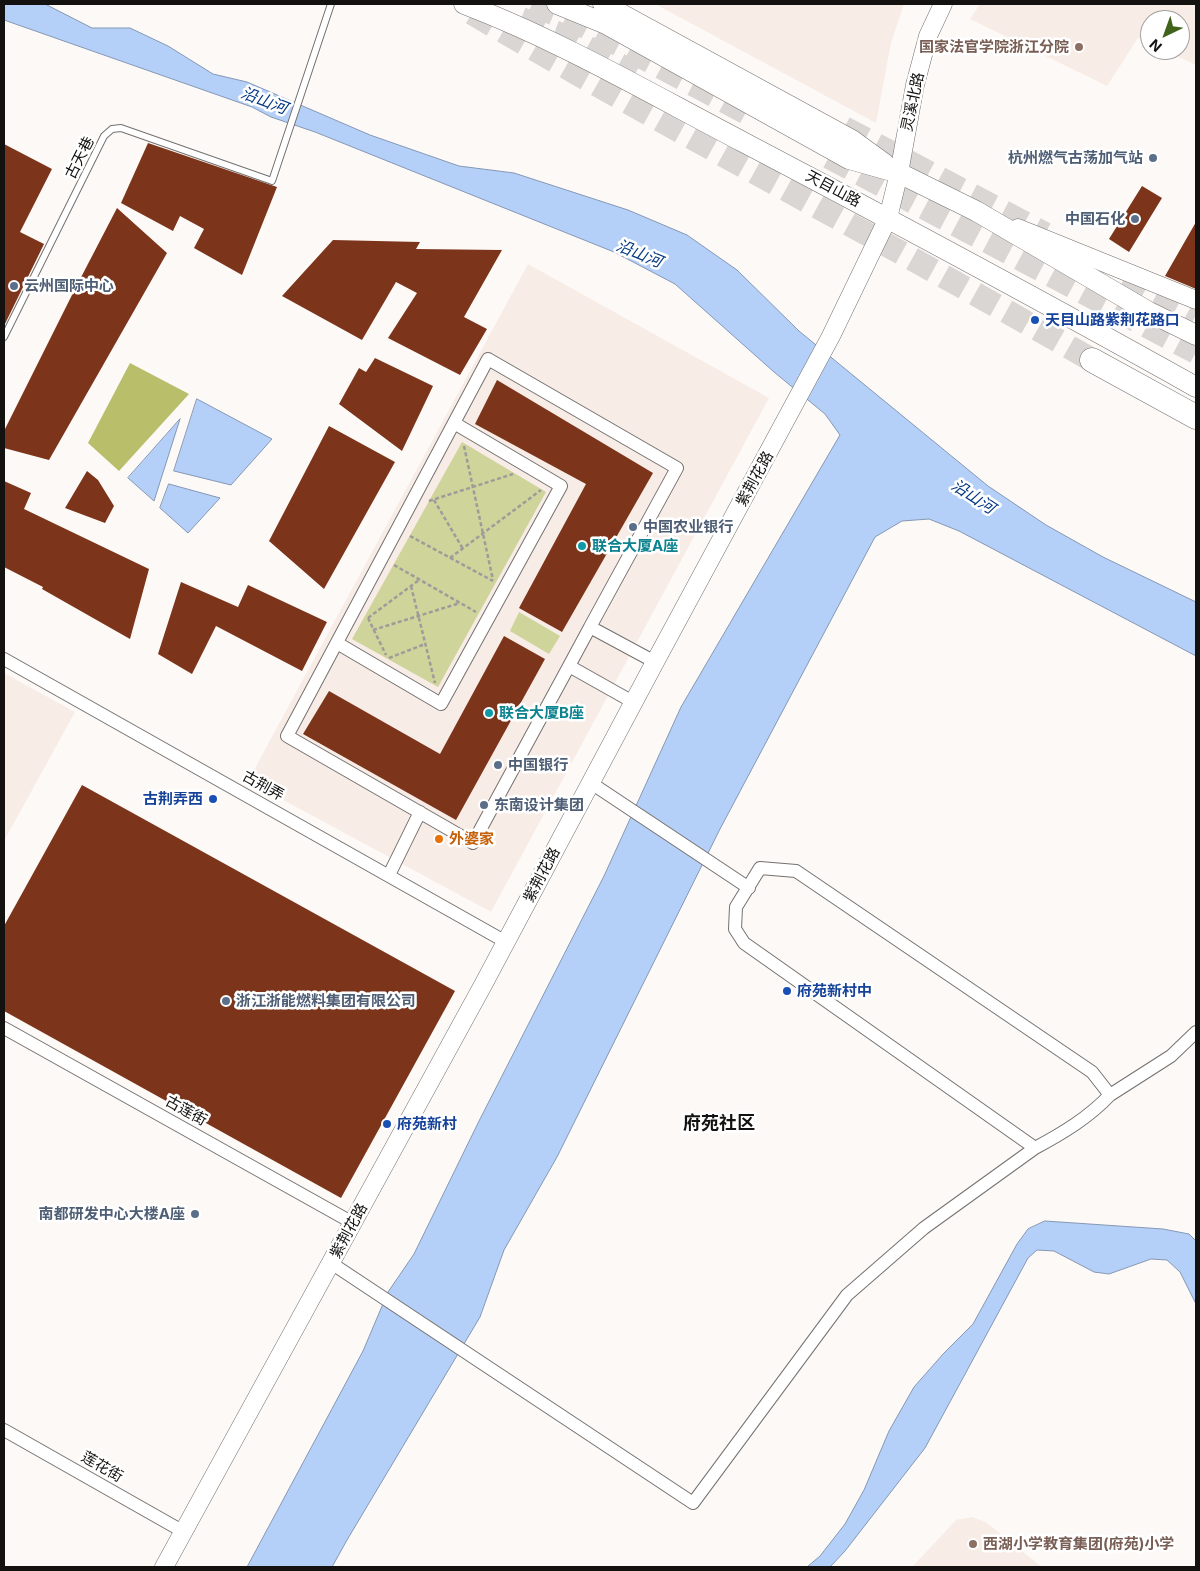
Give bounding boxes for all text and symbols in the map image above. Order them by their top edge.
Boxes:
north arrow [1140,10,1190,60]
text: N [1146,36,1165,56]
place label: 国家法官学院浙江分院 [919,38,1069,56]
marker: 国家法官学院浙江分院 [1073,41,1085,53]
street label: 灵溪北路 [898,71,928,133]
water label: 沿山河 [238,83,290,119]
street label: 古天巷 [62,134,98,182]
place label: 杭州燃气古荡加气站 [1008,149,1143,167]
marker: 杭州燃气古荡加气站 [1147,152,1159,164]
street label: 天目山路 [802,167,864,211]
place label: 中国石化 [1065,210,1125,228]
marker: 中国石化 [1129,213,1141,225]
water label: 沿山河 [613,236,665,272]
place label: 云州国际中心 [24,277,114,295]
marker: 云州国际中心 [8,280,20,292]
place label: 天目山路紫荆花路口 [1045,311,1180,329]
marker: 天目山路紫荆花路口 [1029,314,1041,326]
street label: 紫荆花路 [733,448,777,510]
water label: 沿山河 [948,476,998,518]
place label: 中国农业银行 [643,518,733,536]
marker: 中国农业银行 [627,521,639,533]
place label: 联合大厦A座 [592,537,678,555]
marker: 联合大厦A座 [576,540,588,552]
place label: 联合大厦B座 [499,704,584,722]
marker: 联合大厦B座 [483,707,495,719]
place label: 中国银行 [508,756,568,774]
marker: 中国银行 [492,759,504,771]
street label: 古荆弄 [239,767,287,805]
place label: 古荆弄西 [143,790,203,808]
marker: 古荆弄西 [207,793,219,805]
place label: 东南设计集团 [494,796,584,814]
marker: 东南设计集团 [478,799,490,811]
place label: 外婆家 [449,830,494,848]
marker: 外婆家 [433,833,445,845]
street label: 紫荆花路 [520,844,564,906]
place label: 府苑新村中 [797,982,872,1000]
marker: 府苑新村中 [781,985,793,997]
place label: 浙江浙能燃料集团有限公司 [236,992,416,1010]
marker: 浙江浙能燃料集团有限公司 [220,995,232,1007]
street label: 古莲街 [162,1092,210,1130]
district label: 府苑社区 [683,1113,755,1135]
place label: 府苑新村 [397,1115,457,1133]
marker: 府苑新村 [381,1118,393,1130]
street label: 紫荆花路 [327,1200,371,1262]
place label: 南都研发中心大楼A座 [39,1205,185,1223]
marker: 南都研发中心大楼A座 [189,1208,201,1220]
street label: 莲花街 [78,1448,126,1486]
place label: 西湖小学教育集团(府苑)小学 [983,1535,1174,1553]
marker: 西湖小学教育集团(府苑)小学 [967,1538,979,1550]

